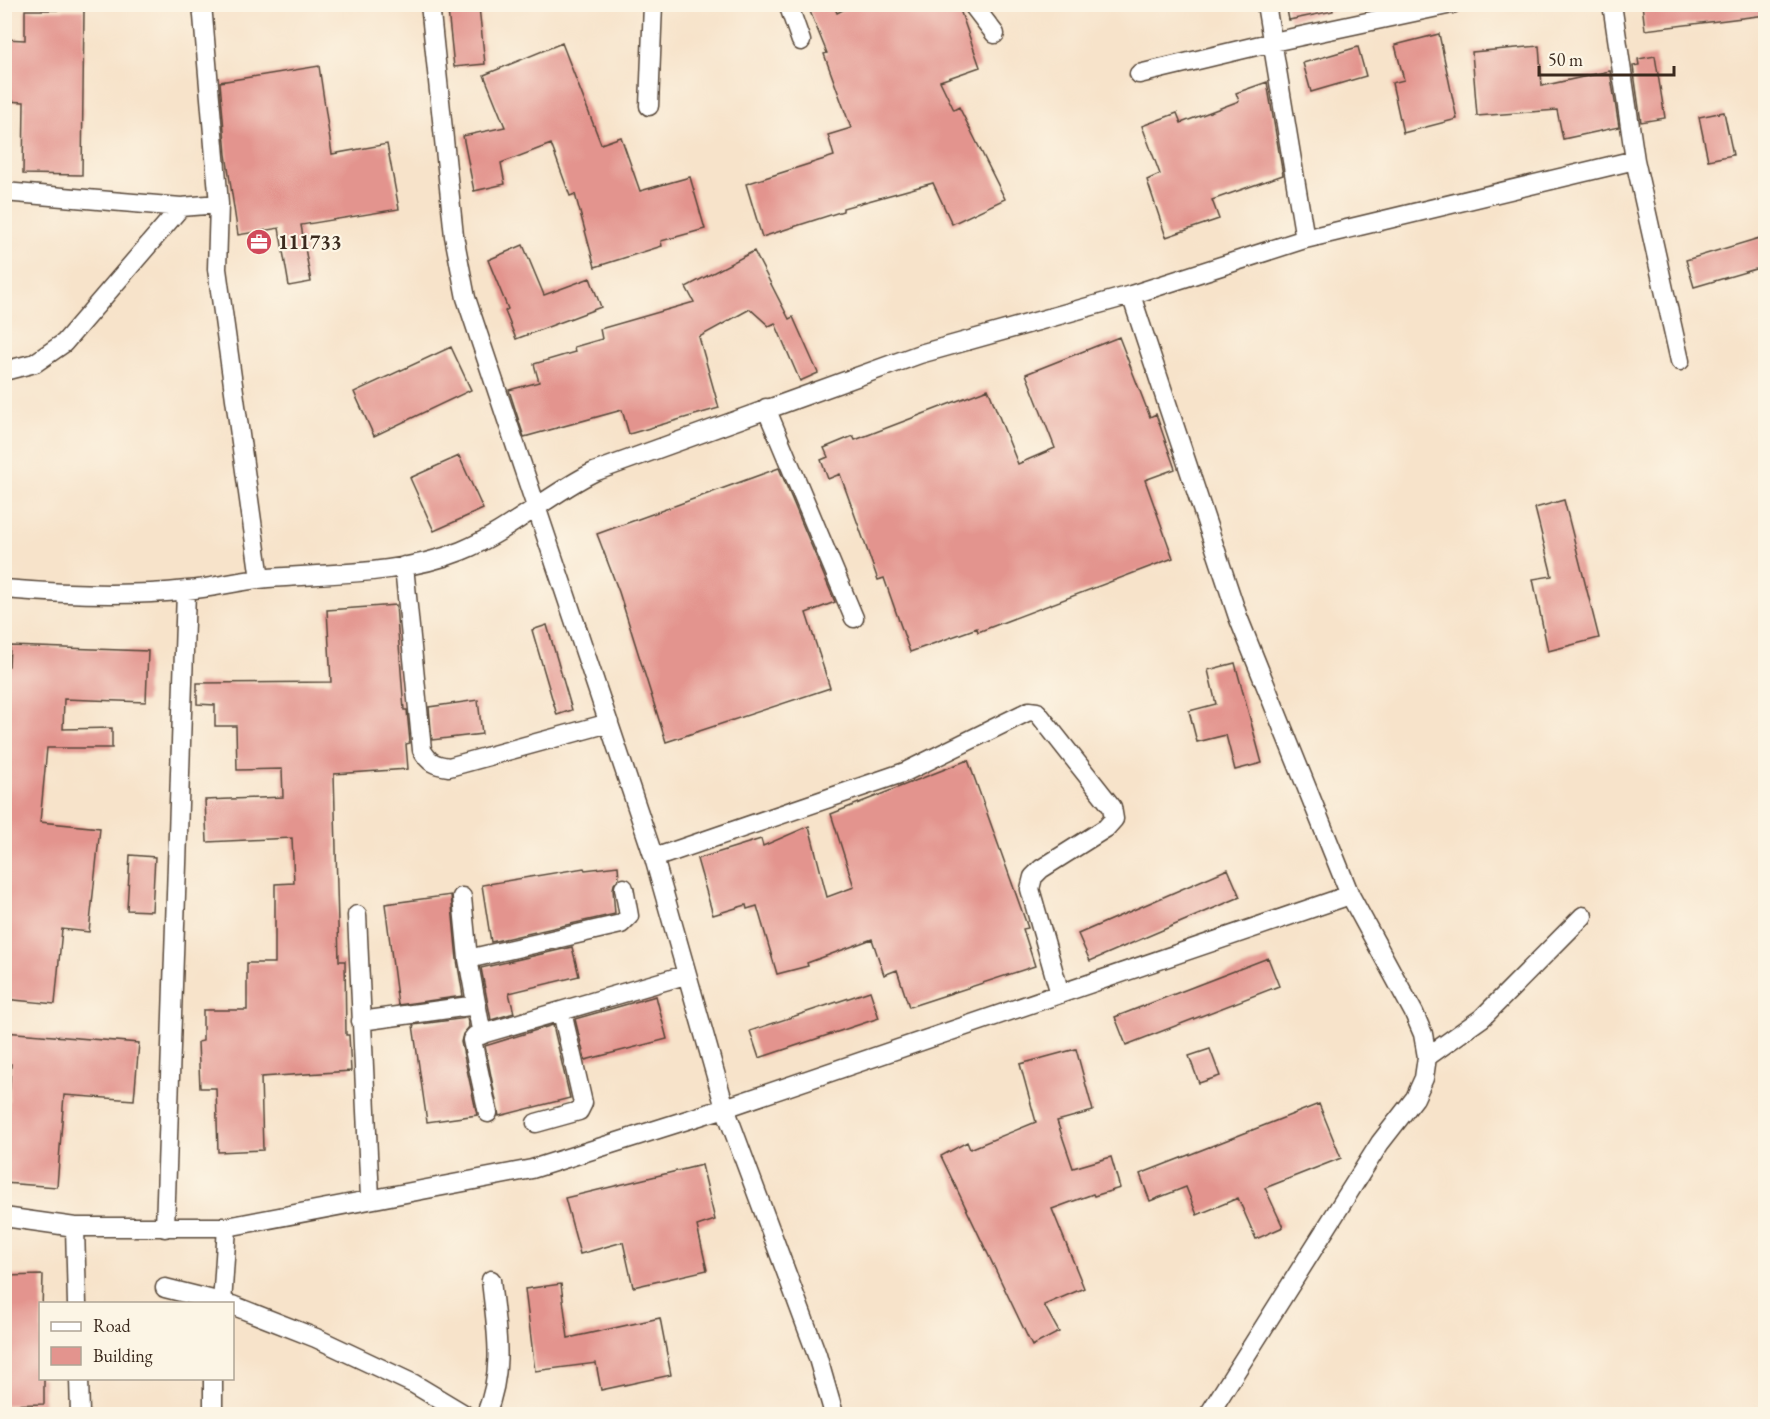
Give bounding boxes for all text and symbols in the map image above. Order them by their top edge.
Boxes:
scale bar [1539,39,1674,77]
text: 50 m [1548,48,1583,71]
office icon: 111733 [244,227,274,257]
place label: 111733 [278,229,341,255]
legend [39,1302,234,1380]
text: Road [93,1314,132,1337]
text: Building [93,1344,153,1367]

